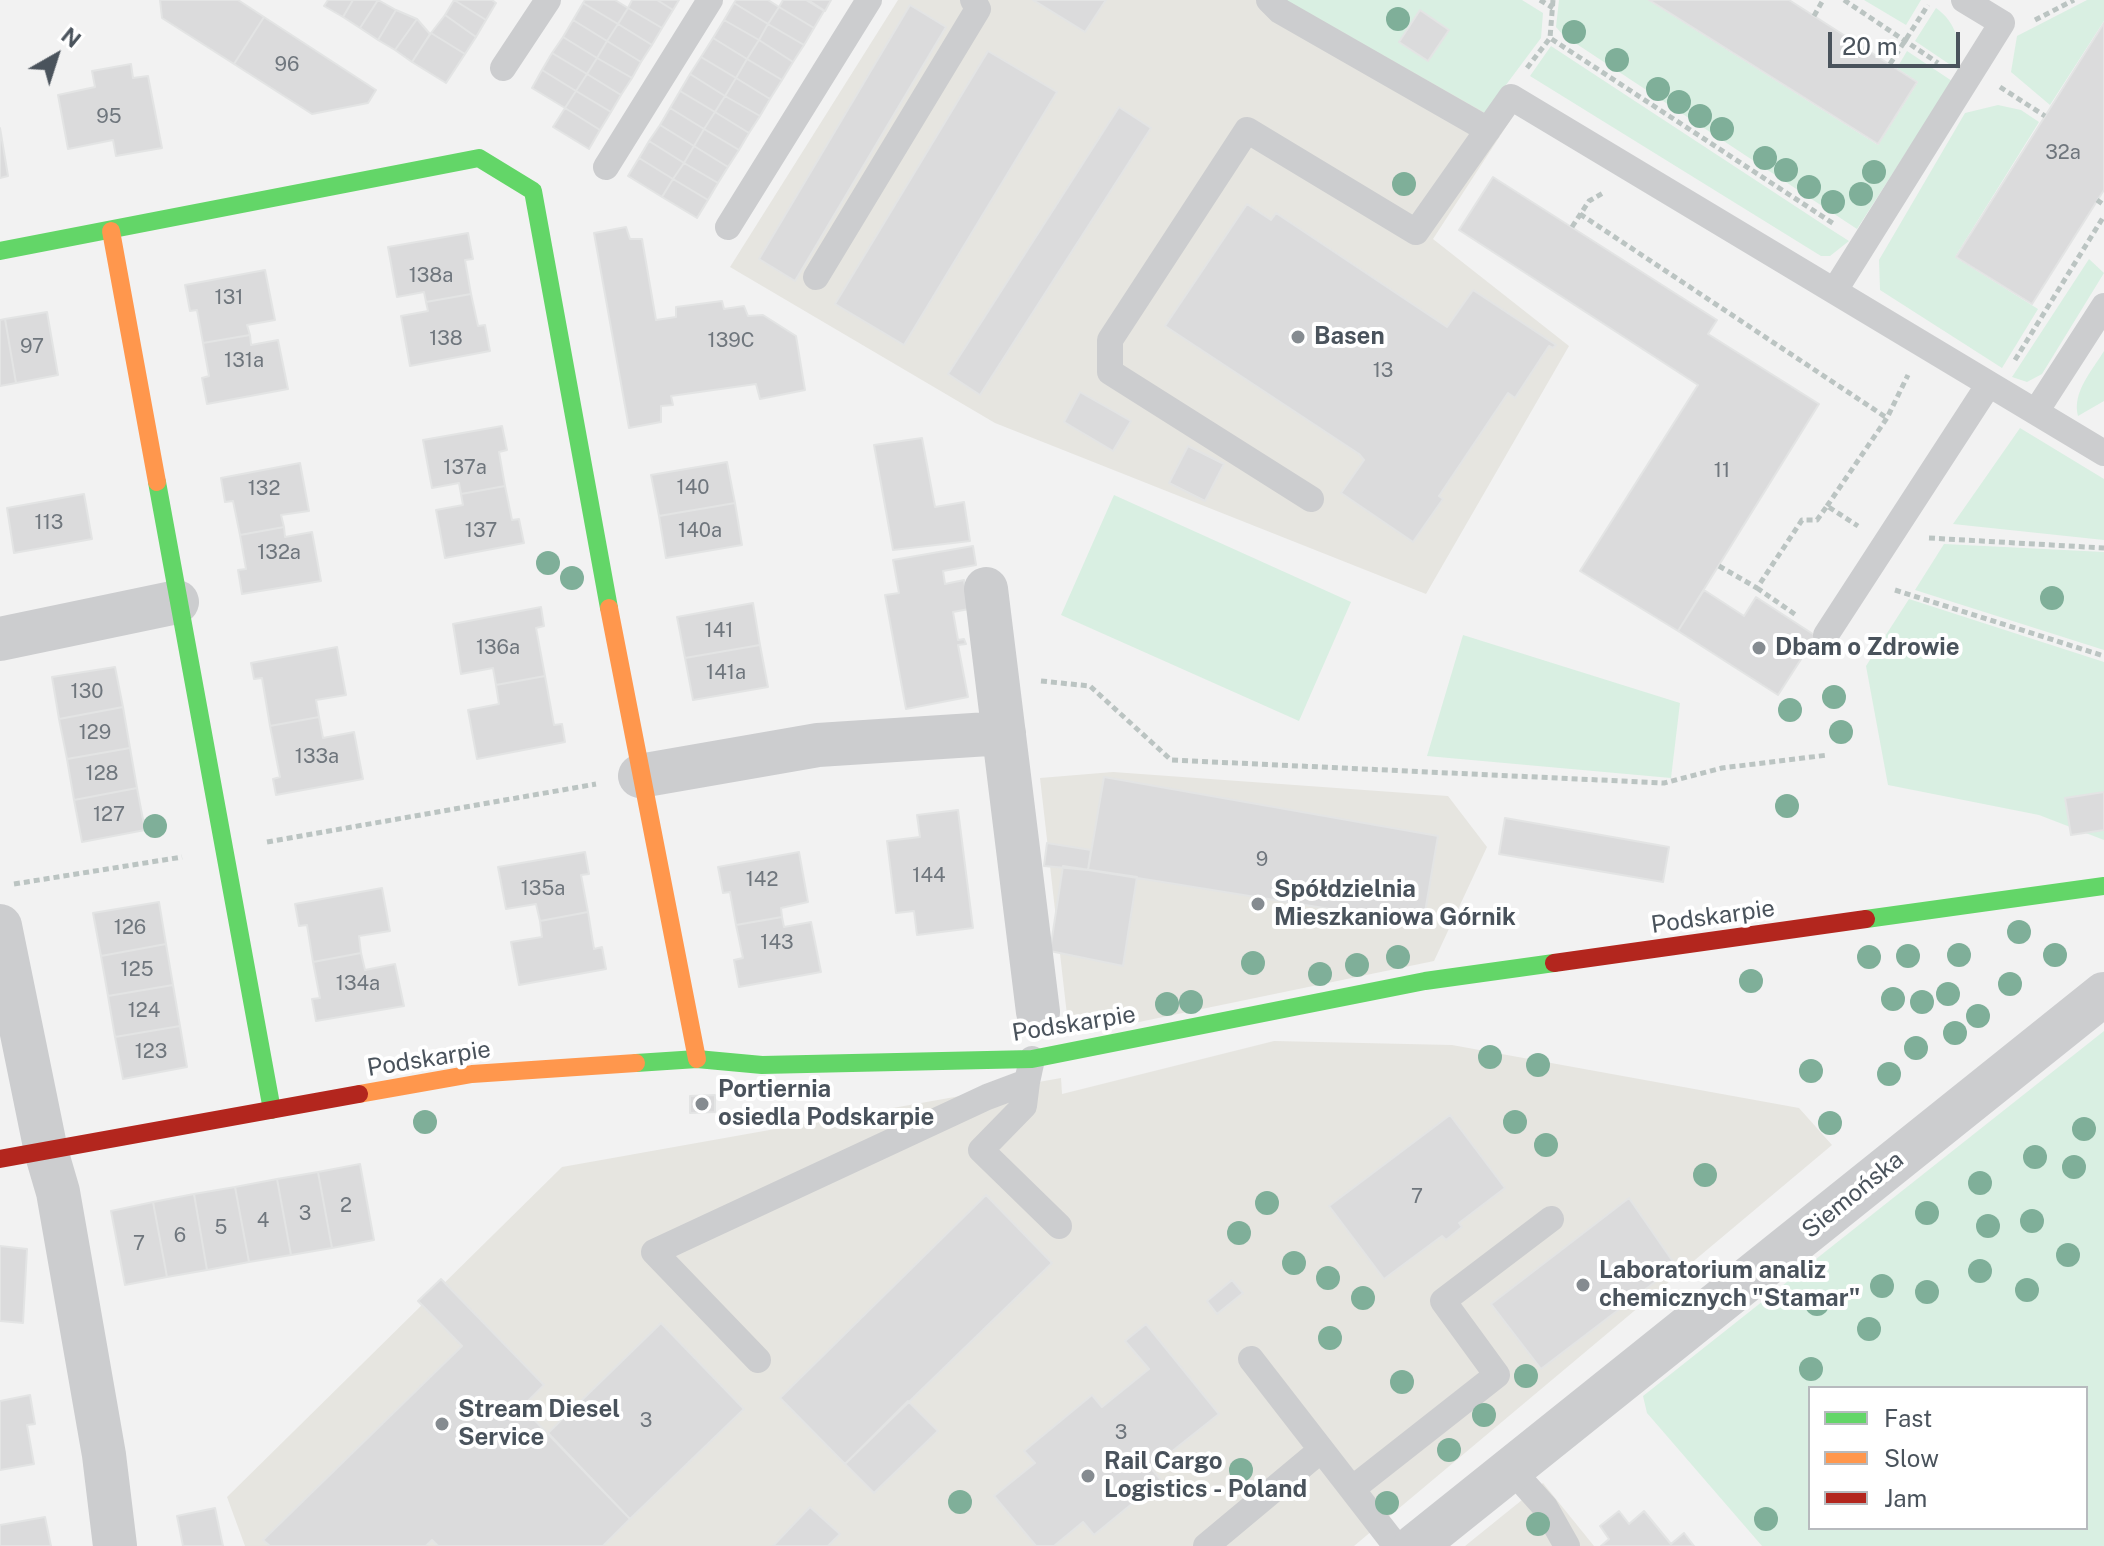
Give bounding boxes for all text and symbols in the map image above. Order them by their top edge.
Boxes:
north arrow [16,16,96,96]
scale bar [1832,16,1964,66]
text: N [56,22,86,53]
text: 20 m [1842,32,1898,60]
house number: 96 [275,53,299,77]
house number: 95 [96,105,122,129]
house number: 32a [2045,141,2081,165]
house number: 138a [409,264,453,288]
house number: 131 [215,286,243,310]
place label: Basen [1314,323,1385,351]
house number: 138 [429,327,463,351]
marker: Basen [1289,328,1307,346]
house number: 139C [708,329,754,353]
house number: 97 [20,335,44,359]
house number: 131a [224,349,264,373]
house number: 13 [1373,359,1393,383]
house number: 137a [443,456,487,480]
house number: 11 [1714,459,1730,483]
house number: 140 [677,476,709,500]
house number: 132 [248,477,280,501]
house number: 113 [35,511,63,535]
house number: 137 [465,519,497,543]
house number: 140a [678,519,722,543]
house number: 132a [257,541,301,565]
house number: 141 [705,619,733,643]
place label: Dbam o Zdrowie [1775,634,1960,662]
house number: 136a [476,636,520,660]
marker: Dbam o Zdrowie [1750,639,1768,657]
house number: 141a [706,661,746,685]
house number: 130 [71,680,103,704]
house number: 129 [79,721,111,745]
house number: 133a [295,745,339,769]
house number: 128 [85,762,119,786]
house number: 127 [93,803,125,827]
house number: 9 [1256,848,1268,872]
house number: 144 [912,864,946,888]
house number: 142 [746,868,778,892]
place label: Spółdzielnia Mieszkaniowa Górnik [1274,876,1516,932]
house number: 135a [521,877,565,901]
street label: Podskarpie [1649,894,1777,940]
marker: Spółdzielnia Mieszkaniowa Górnik [1249,895,1267,913]
house number: 126 [114,916,146,940]
house number: 143 [760,931,794,955]
house number: 125 [121,958,153,982]
house number: 134a [336,972,380,996]
house number: 124 [128,999,160,1023]
street label: Podskarpie [1010,1000,1138,1048]
street label: Podskarpie [365,1035,493,1083]
house number: 123 [135,1040,167,1064]
place label: Portiernia osiedla Podskarpie [718,1076,934,1132]
marker: Portiernia osiedla Podskarpie [693,1095,711,1113]
street label: Siemońska [1796,1145,1910,1245]
house number: 7 [1411,1185,1423,1209]
house number: 2 [340,1194,352,1218]
house number: 3 [299,1202,311,1226]
house number: 4 [257,1209,269,1233]
house number: 5 [215,1216,227,1240]
house number: 6 [174,1224,186,1248]
house number: 7 [133,1232,145,1256]
place label: Laboratorium analiz chemicznych "Stamar" [1599,1257,1860,1313]
marker: Laboratorium analiz chemicznych "Stamar" [1574,1276,1592,1294]
legend [1808,1386,2088,1530]
place label: Stream Diesel Service [458,1396,620,1452]
text: Fast [1884,1404,1932,1432]
house number: 3 [640,1409,652,1433]
marker: Stream Diesel Service [433,1415,451,1433]
house number: 3 [1115,1421,1127,1445]
text: Slow [1884,1444,1939,1472]
place label: Rail Cargo Logistics - Poland [1104,1448,1307,1504]
marker: Rail Cargo Logistics - Poland [1079,1467,1097,1485]
text: Jam [1884,1484,1927,1512]

